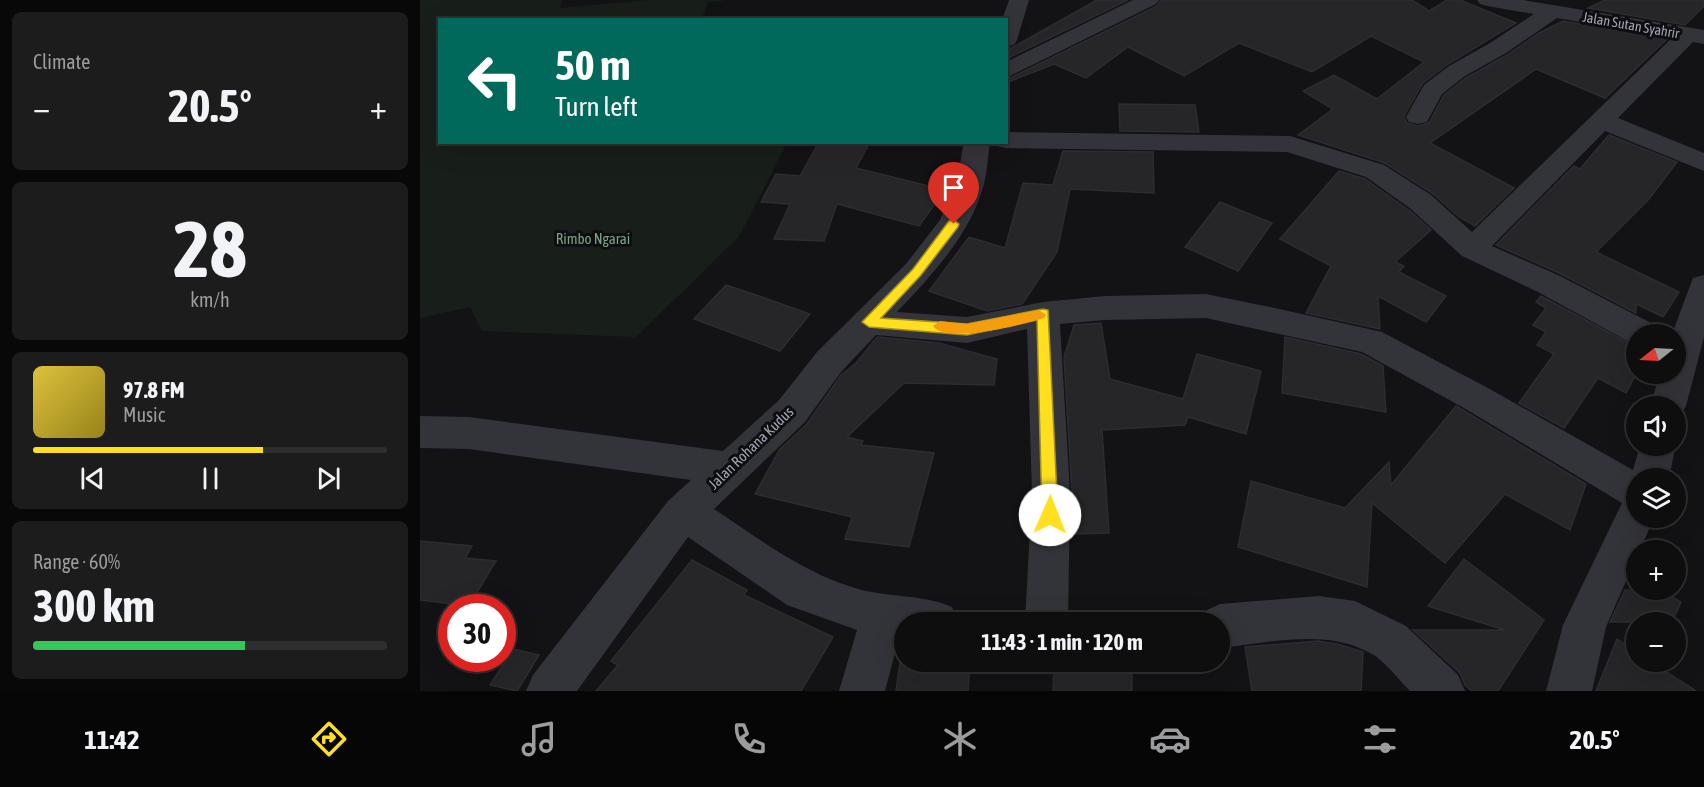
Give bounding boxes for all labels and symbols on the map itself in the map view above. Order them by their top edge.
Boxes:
street label: Jalan Sutan Syahrir [1581,9,1681,42]
pin [928,162,979,224]
park label: Rimbo Ngarai [556,230,630,247]
north arrow [1626,324,1686,384]
street label: Jalan Rohana Kudus [705,403,797,492]
position arrow [1018,483,1082,547]
speed limit sign: 30 [438,594,516,672]

